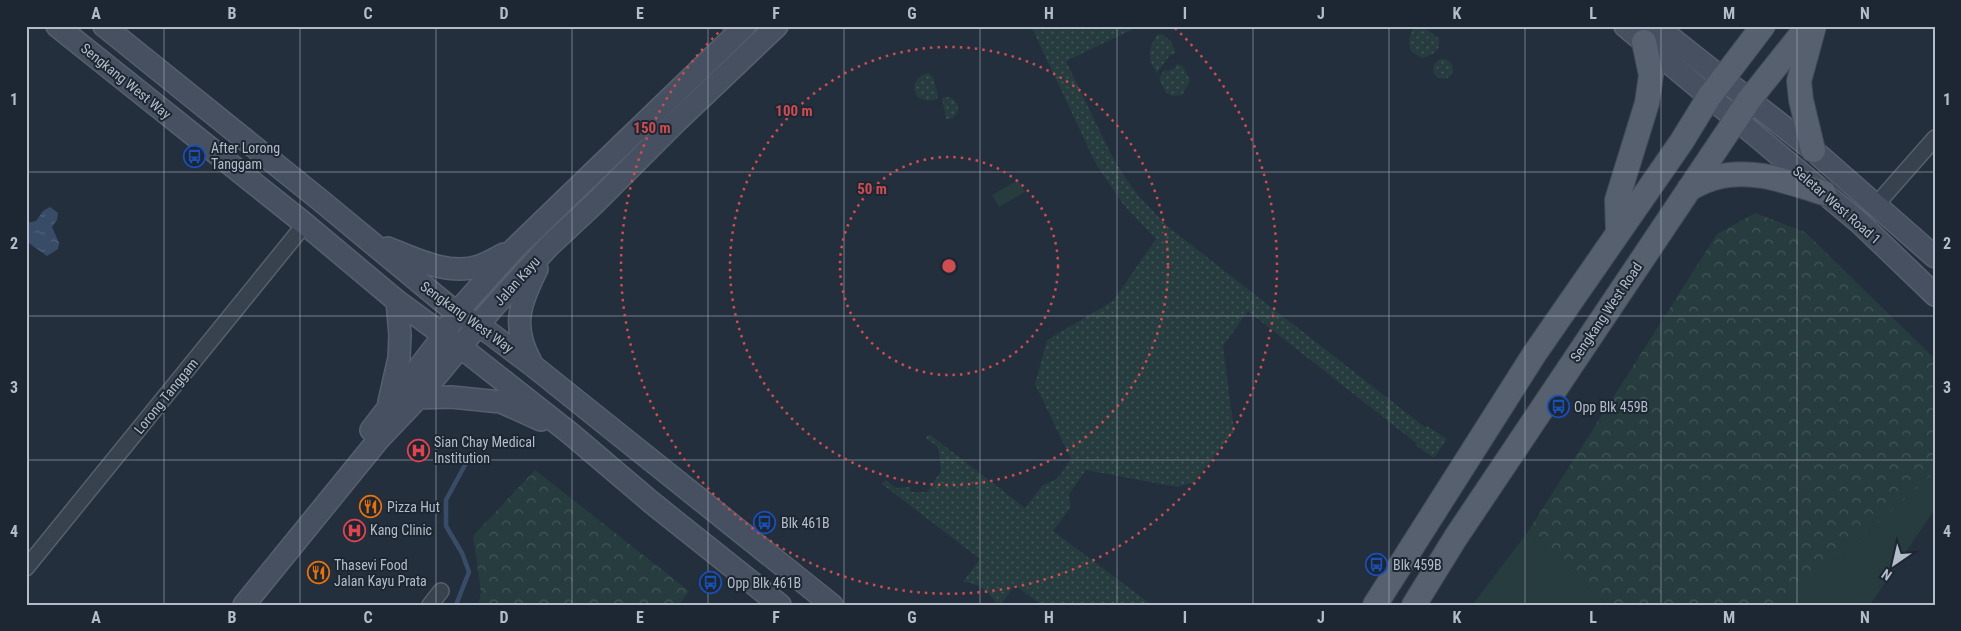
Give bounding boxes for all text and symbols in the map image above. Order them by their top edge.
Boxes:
text: A [91,4,101,23]
text: B [228,4,237,23]
text: C [363,4,373,23]
text: D [499,4,509,23]
text: E [636,4,644,23]
text: F [772,4,780,23]
text: G [907,4,917,23]
text: H [1044,4,1054,23]
text: I [1183,4,1187,23]
text: J [1317,4,1325,23]
text: K [1453,4,1462,23]
text: L [1589,4,1597,23]
text: M [1723,4,1735,23]
text: N [1860,4,1870,23]
street label: Sengkang West Way [78,40,174,122]
text: 1 [10,90,18,109]
text: 1 [1943,90,1951,109]
text: 100 m [775,102,813,120]
text: 150 m [633,119,671,137]
place label: After Lorong Tanggam [211,140,280,172]
bus stop icon: After Lorong Tanggam [183,144,207,168]
street label: Seletar West Road 1 [1790,163,1884,247]
text: 50 m [857,180,887,198]
text: 2 [10,234,18,253]
text: 2 [1943,234,1951,253]
street label: Jalan Kayu [491,253,543,309]
centre of rings [940,257,958,275]
street label: Sengkang West Road [1567,259,1645,365]
street label: Sengkang West Way [417,278,517,356]
street label: Lorong Tanggam [131,355,201,437]
text: 3 [10,378,18,397]
text: 3 [1943,378,1951,397]
bus stop icon: Opp Blk 459B [1546,395,1570,419]
place label: Opp Blk 459B [1574,399,1648,415]
place label: Sian Chay Medical Institution [434,434,535,466]
hospital icon: Sian Chay Medical Institution [406,438,430,462]
restaurant icon: Pizza Hut [359,495,383,519]
place label: Pizza Hut [387,499,440,515]
bus stop icon: Blk 461B [753,511,777,535]
place label: Blk 461B [781,515,830,531]
hospital icon: Kang Clinic [342,518,366,542]
text: 4 [10,522,18,541]
place label: Kang Clinic [370,522,432,538]
text: 4 [1943,522,1951,541]
north arrow [1868,538,1918,588]
bus stop icon: Blk 459B [1365,553,1389,577]
place label: Thasevi Food Jalan Kayu Prata [334,557,427,589]
place label: Blk 459B [1393,557,1442,573]
restaurant icon: Thasevi Food Jalan Kayu Prata [306,561,330,585]
text: N [1879,566,1895,584]
bus stop icon: Opp Blk 461B [699,571,723,595]
place label: Opp Blk 461B [727,575,801,591]
text: A [91,608,101,627]
text: B [228,608,237,627]
text: C [363,608,373,627]
text: D [499,608,509,627]
text: E [636,608,644,627]
text: F [772,608,780,627]
text: G [907,608,917,627]
text: H [1044,608,1054,627]
text: I [1183,608,1187,627]
text: J [1317,608,1325,627]
text: K [1453,608,1462,627]
text: L [1589,608,1597,627]
text: M [1723,608,1735,627]
text: N [1860,608,1870,627]

